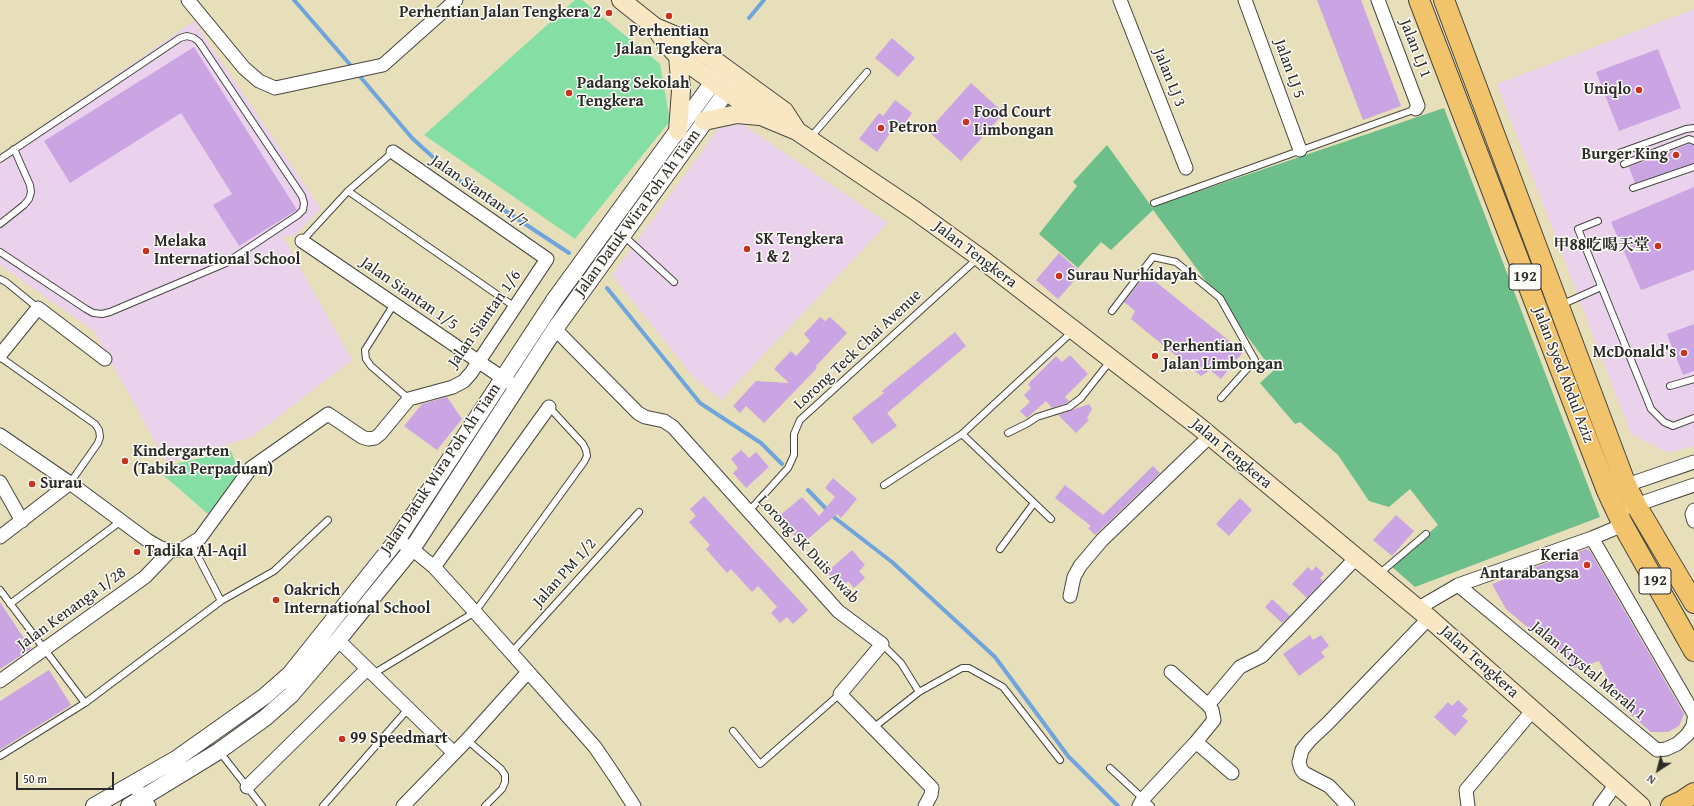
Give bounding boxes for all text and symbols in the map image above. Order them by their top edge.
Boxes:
place label: Perhentian Jalan Tengkera 2 [399,3,601,23]
marker: Perhentian Jalan Tengkera 2 [604,8,614,18]
marker: Perhentian Jalan Tengkera [664,11,674,21]
street label: Jalan LJ 1 [1395,17,1435,81]
place label: Perhentian Jalan Tengkera [616,22,722,60]
street label: Jalan LJ 5 [1270,37,1308,101]
street label: Jalan LJ 3 [1149,46,1189,110]
place label: Padang Sekolah Tengkera [577,74,689,112]
place label: Uniqlo [1583,80,1631,100]
marker: Uniqlo [1634,85,1644,95]
marker: Padang Sekolah Tengkera [564,88,574,98]
place label: Food Court Limbongan [974,103,1054,141]
marker: Food Court Limbongan [961,117,971,127]
place label: Petron [889,118,937,138]
marker: Petron [876,123,886,133]
street label: Jalan Datuk Wira Poh Ah Tiam [571,126,705,300]
place label: Burger King [1581,145,1668,165]
marker: Burger King [1671,150,1681,160]
street label: Jalan Siantan 1/7 [427,151,531,233]
street label: Jalan Tengkera [930,217,1020,293]
place label: SK Tengkera 1 & 2 [755,230,844,268]
place label: Melaka International School [154,232,300,270]
place label: 甲88吃喝天堂 [1553,236,1650,256]
marker: 甲88吃喝天堂 [1653,241,1663,251]
marker: SK Tengkera 1 & 2 [742,244,752,254]
marker: Melaka International School [141,246,151,256]
street label: Jalan Siantan 1/5 [357,253,461,335]
road number: 192 [1509,264,1541,290]
place label: Surau Nurhidayah [1067,266,1197,286]
street label: Jalan Siantan 1/6 [444,267,526,371]
marker: Surau Nurhidayah [1054,271,1064,281]
street label: Lorong Teck Chai Avenue [790,286,926,414]
street label: Jalan Syed Abdul Aziz [1528,305,1598,445]
place label: Perhentian Jalan Limbongan [1163,337,1283,375]
place label: McDonald's [1593,343,1676,363]
marker: McDonald's [1679,348,1689,358]
marker: Perhentian Jalan Limbongan [1150,351,1160,361]
street label: Jalan Datuk Wira Poh Ah Tiam [377,380,505,558]
street label: Jalan Tengkera [1187,415,1275,493]
place label: Kindergarten (Tabika Perpaduan) [133,442,273,480]
marker: Kindergarten (Tabika Perpaduan) [120,456,130,466]
place label: Surau [40,474,82,494]
marker: Surau [27,479,37,489]
street label: Lorong SK Duis Awab [753,492,863,608]
street label: Jalan PM 1/2 [529,535,601,611]
place label: Tadika Al-Aqil [145,542,247,562]
place label: Keria Antarabangsa [1480,546,1579,584]
marker: Tadika Al-Aqil [132,547,142,557]
marker: Keria Antarabangsa [1582,560,1592,570]
street label: Jalan Kenanga 1/28 [14,563,130,655]
road number: 192 [1639,568,1671,594]
place label: Oakrich International School [284,581,430,619]
marker: Oakrich International School [271,595,281,605]
street label: Jalan Krystal Merah 1 [1527,617,1649,725]
street label: Jalan Tengkera [1436,622,1522,702]
place label: 99 Speedmart [350,729,448,749]
marker: 99 Speedmart [337,734,347,744]
north arrow [1638,750,1678,790]
scale bar [18,764,116,790]
text: 50 m [23,770,47,787]
text: N [1643,771,1659,788]

